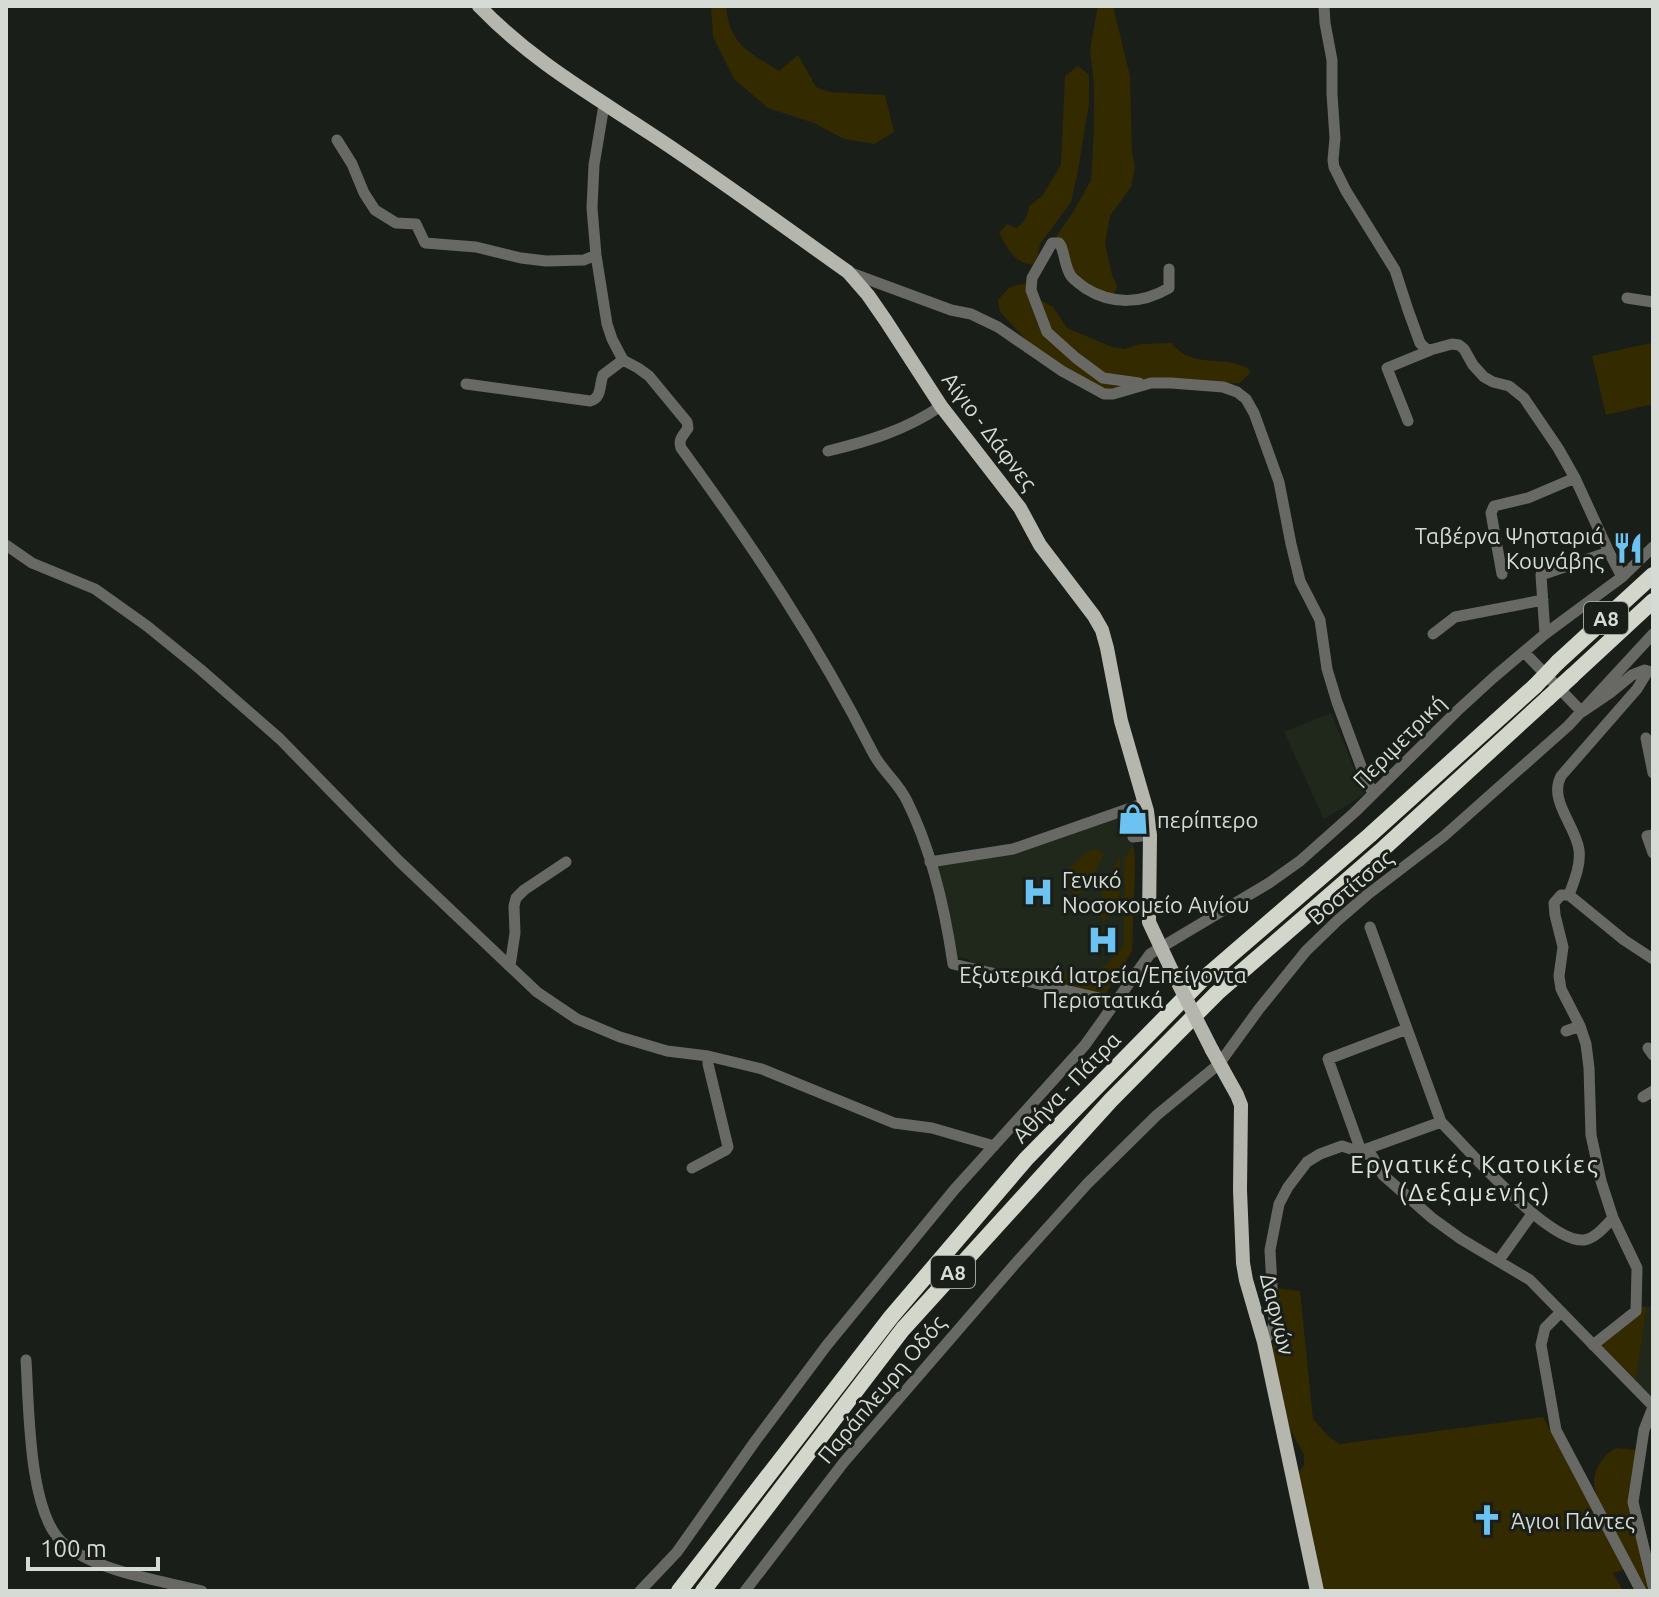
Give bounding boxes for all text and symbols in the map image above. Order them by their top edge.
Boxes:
street label: Αίγιο - Δάφνες [937,367,1042,495]
place label: Ταβέρνα Ψησταριά Κουνάβης [1415,523,1604,574]
restaurant icon: Ταβέρνα Ψησταριά Κουνάβης [1611,531,1645,565]
road number: Α8 [1584,602,1628,634]
street label: Περιμετρική [1347,689,1451,793]
shop icon: περίπτερο [1116,802,1150,836]
place label: περίπτερο [1157,807,1258,832]
street label: Βοστίτσας [1303,845,1398,930]
place label: Γενικό Νοσοκομείο Αιγίου [1062,867,1250,917]
hospital icon: Γενικό Νοσοκομείο Αιγίου [1021,875,1055,909]
hospital icon: Εξωτερικά Ιατρεία/Επείγοντα Περιστατικά [1086,923,1120,957]
place label: Εξωτερικά Ιατρεία/Επείγοντα Περιστατικά [959,962,1247,1012]
street label: Αθήνα - Πάτρα [1007,1027,1125,1147]
district label: Εργατικές Κατοικίες (Δεξαμενής) [1350,1151,1600,1206]
road number: Α8 [931,1256,975,1288]
street label: Δαφνών [1256,1270,1300,1358]
street label: Παράπλευρη Οδός [812,1310,951,1469]
church icon: Άγιοι Πάντες [1470,1503,1504,1537]
place label: Άγιοι Πάντες [1511,1508,1635,1534]
scale bar [28,1521,158,1571]
text: 100 m [40,1535,107,1562]

